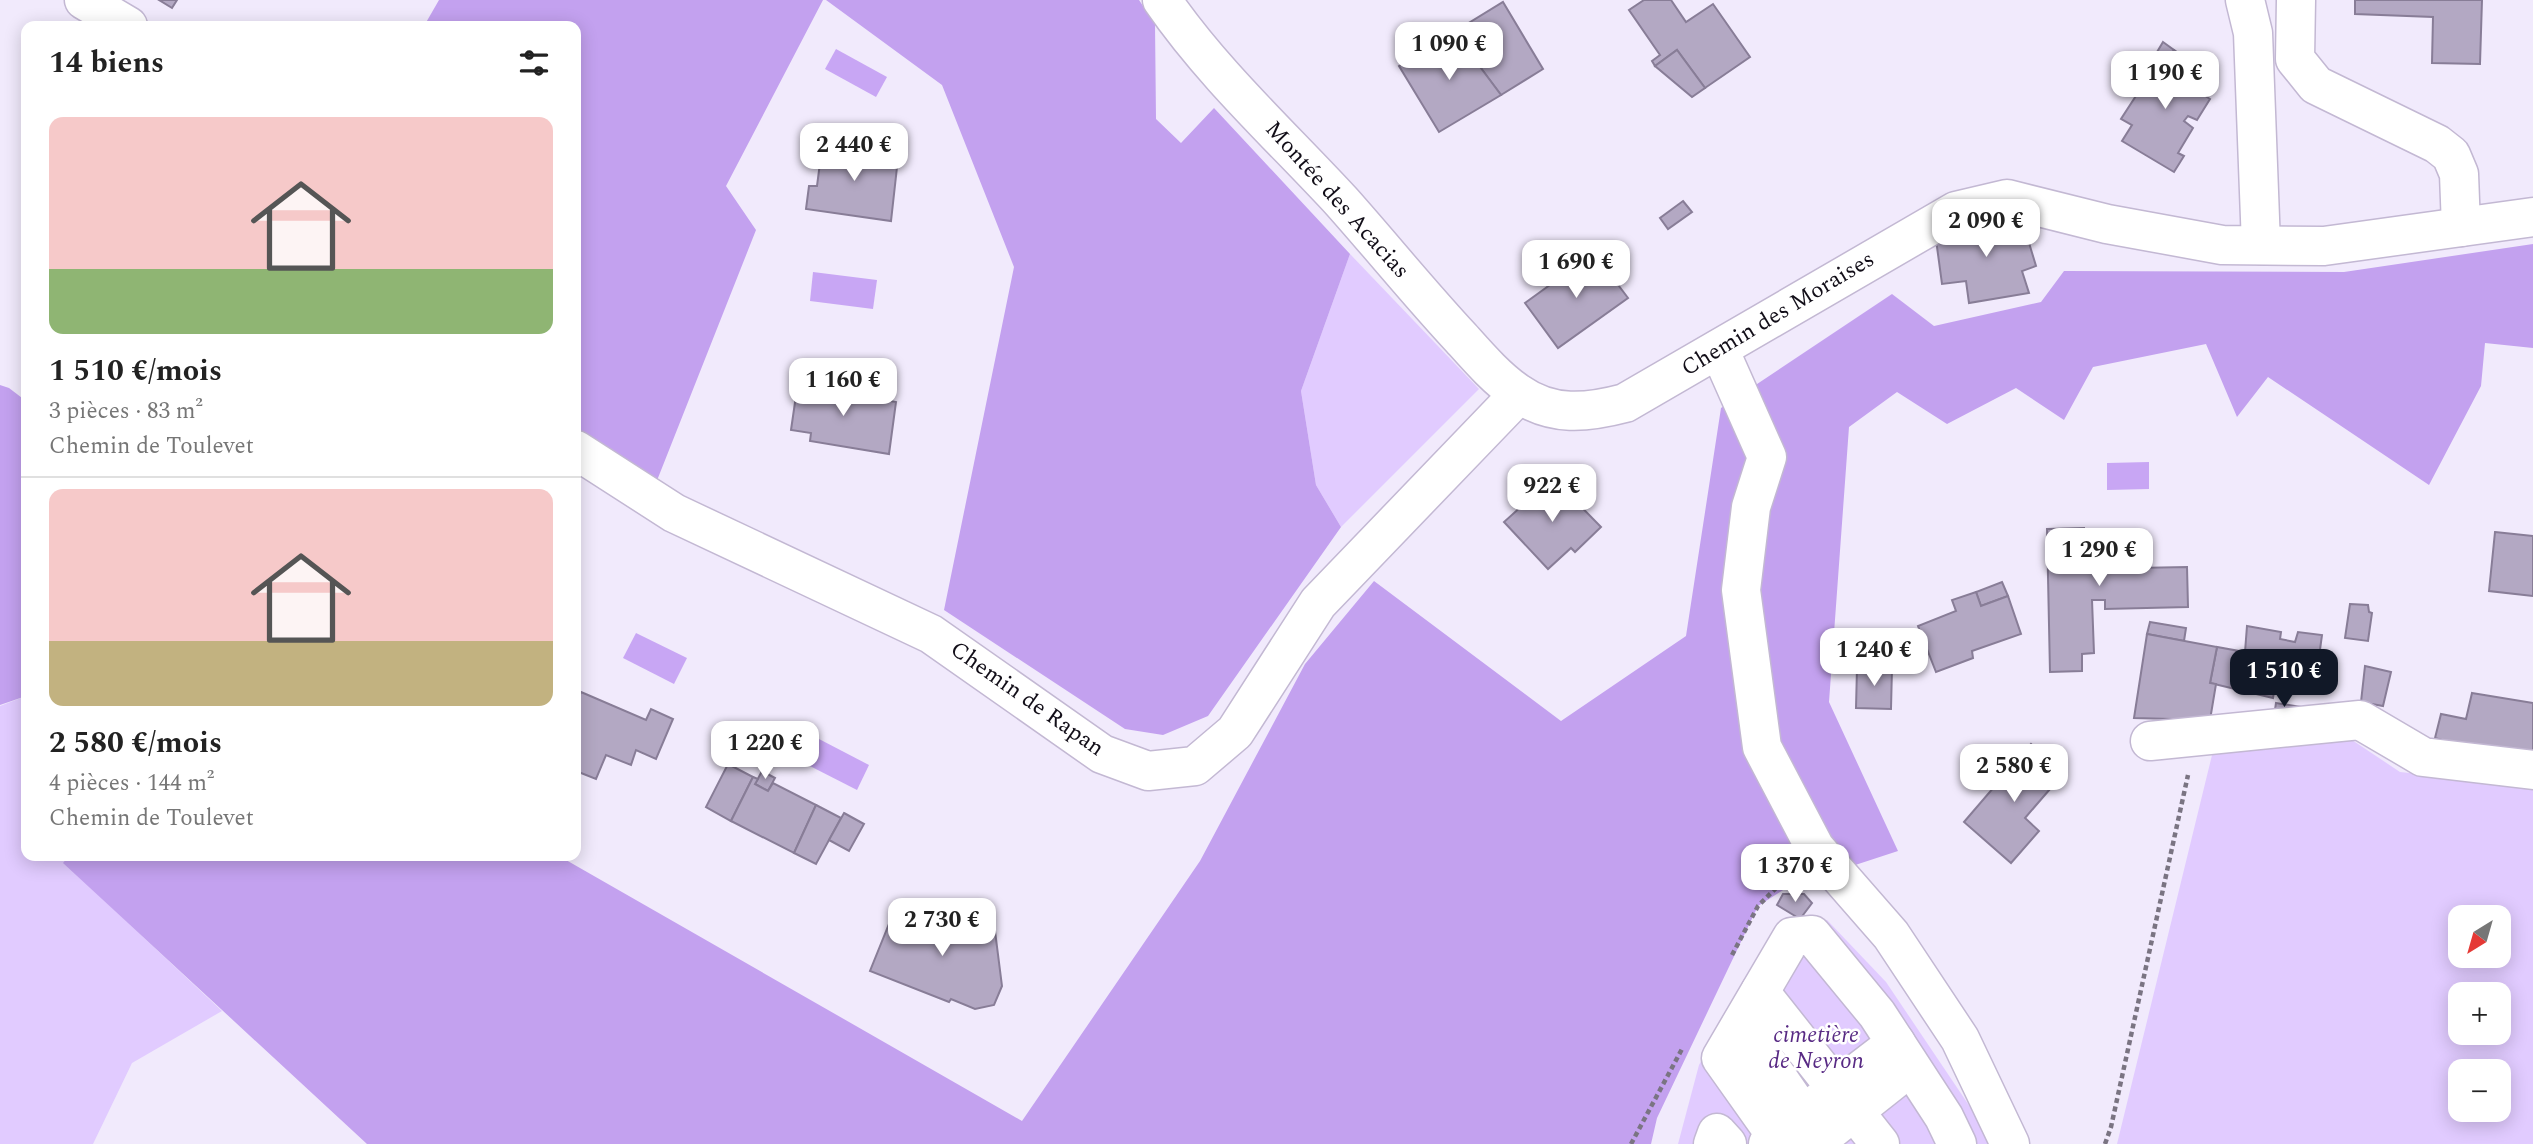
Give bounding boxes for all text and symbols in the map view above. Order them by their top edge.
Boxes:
pin: 1 090 € [1384,22,1514,82]
text: 1 090 € [1411,27,1487,62]
text: 14 biens [49,40,164,86]
icon: filters [515,44,553,82]
pin: 1 190 € [2100,52,2230,111]
text: 1 190 € [2127,56,2203,91]
street label: Montée des Acacias [1256,113,1418,287]
pin: 2 440 € [789,124,919,183]
text: 2 440 € [816,128,892,163]
icon: home [238,163,364,289]
pin: 2 090 € [1921,200,2051,259]
text: 2 090 € [1948,204,2024,239]
pin: 1 690 € [1511,240,1641,300]
street label: Chemin des Moraises [1675,242,1881,386]
text: 1 690 € [1538,245,1614,280]
text: 1 510 €/mois [49,348,222,394]
pin: 1 160 € [778,358,908,418]
text: 1 160 € [805,363,881,398]
text: 3 pièces · 83 m² [49,394,203,429]
text: Chemin de Toulevet [49,429,254,464]
pin: 922 € [1503,464,1601,524]
text: 922 € [1523,469,1581,504]
pin: 1 290 € [2034,528,2164,588]
text: 1 290 € [2061,533,2137,568]
icon: home [238,535,364,661]
pin: 1 240 € [1809,628,1939,688]
street label: Chemin de Rapan [943,633,1111,765]
text: 1 240 € [1836,633,1912,668]
pin: 1 510 € [2219,650,2349,709]
text: 1 510 € [2246,654,2322,689]
text: 2 580 €/mois [49,720,222,766]
pin: 1 220 € [700,722,830,781]
text: 1 220 € [727,726,803,761]
pin: 2 580 € [1949,744,2079,804]
text: 2 580 € [1976,749,2052,784]
text: 4 pièces · 144 m² [49,766,214,801]
text: Chemin de Toulevet [49,801,254,836]
pin: 1 370 € [1730,844,1860,904]
text: 1 370 € [1757,849,1833,884]
pin: 2 730 € [877,898,1007,958]
text: 2 730 € [904,903,980,938]
north arrow [2448,905,2511,968]
map controls [2448,905,2511,1122]
button: + [2448,982,2511,1045]
park label: cimetière de Neyron [1768,1018,1864,1079]
button: − [2448,1059,2511,1122]

